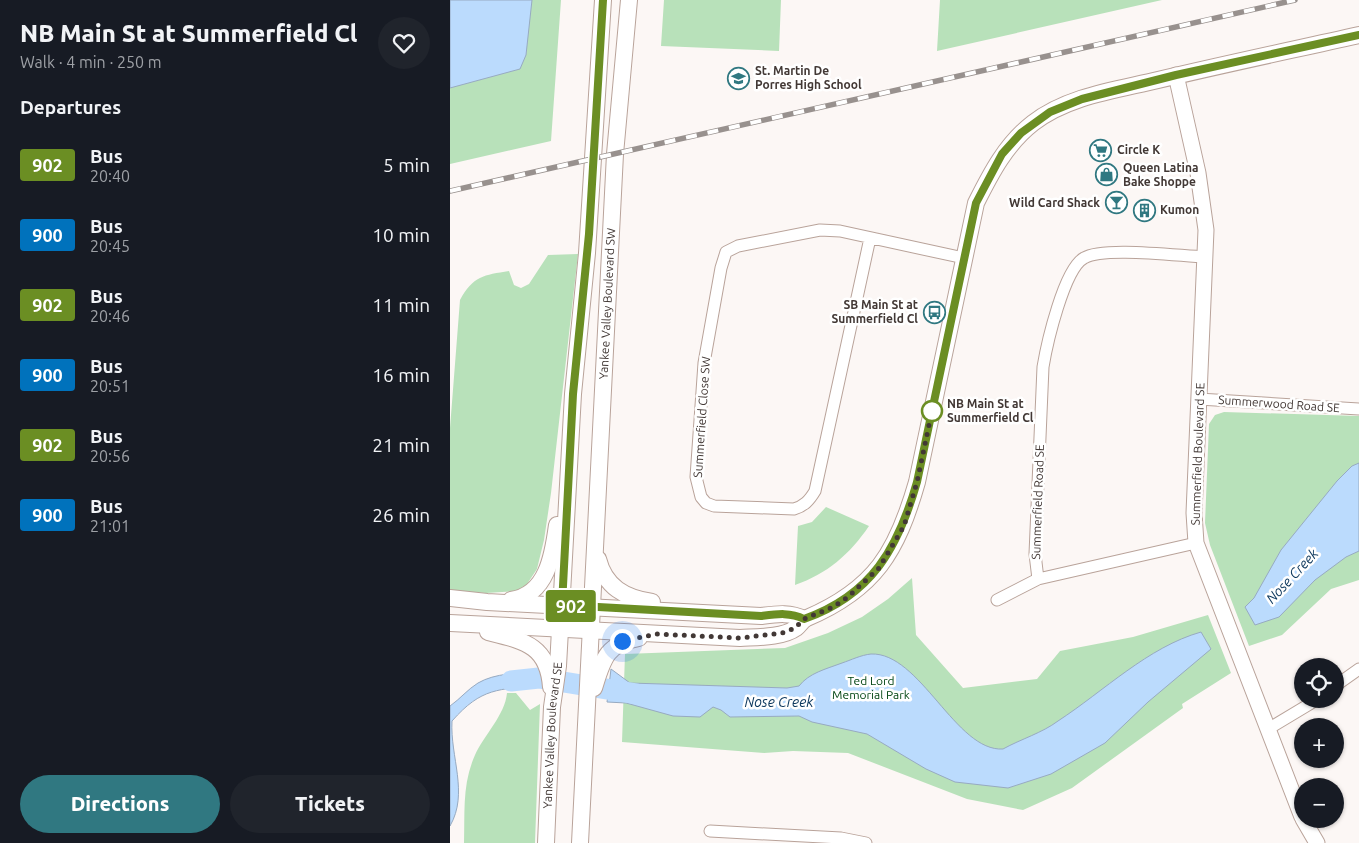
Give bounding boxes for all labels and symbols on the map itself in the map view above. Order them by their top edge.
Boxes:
place label: St. Martin De Porres High School [755,64,862,91]
school or university icon: St. Martin De Porres High School [727,66,751,90]
supermarket icon: Circle K [1089,138,1113,162]
place label: Circle K [1117,143,1160,156]
place label: Queen Latina Bake Shoppe [1123,161,1198,188]
shop icon: Queen Latina Bake Shoppe [1095,163,1119,187]
bar icon: Wild Card Shack [1104,191,1128,215]
place label: Wild Card Shack [1009,196,1100,209]
building icon: Kumon [1132,198,1156,222]
place label: Kumon [1160,203,1199,216]
street label: Yankee Valley Boulevard SW [597,228,617,380]
place label: SB Main St at Summerfield Cl [832,298,918,325]
bus stop icon: SB Main St at Summerfield Cl [922,300,946,324]
street label: Summerfield Close SW [691,356,712,478]
street label: Summerfield Boulevard SE [1189,382,1206,525]
street label: Summerwood Road SE [1218,393,1341,414]
place label: NB Main St at Summerfield Cl [947,397,1034,424]
marker: NB Main St at Summerfield Cl [921,400,943,422]
street label: Summerfield Road SE [1029,444,1046,560]
water label: Nose Creek [1263,545,1322,607]
line badge: 902 [542,590,600,622]
your location [610,629,635,654]
street label: Yankee Valley Boulevard SE [541,661,564,809]
park label: Ted Lord Memorial Park [832,674,910,701]
water label: Nose Creek [745,694,814,710]

